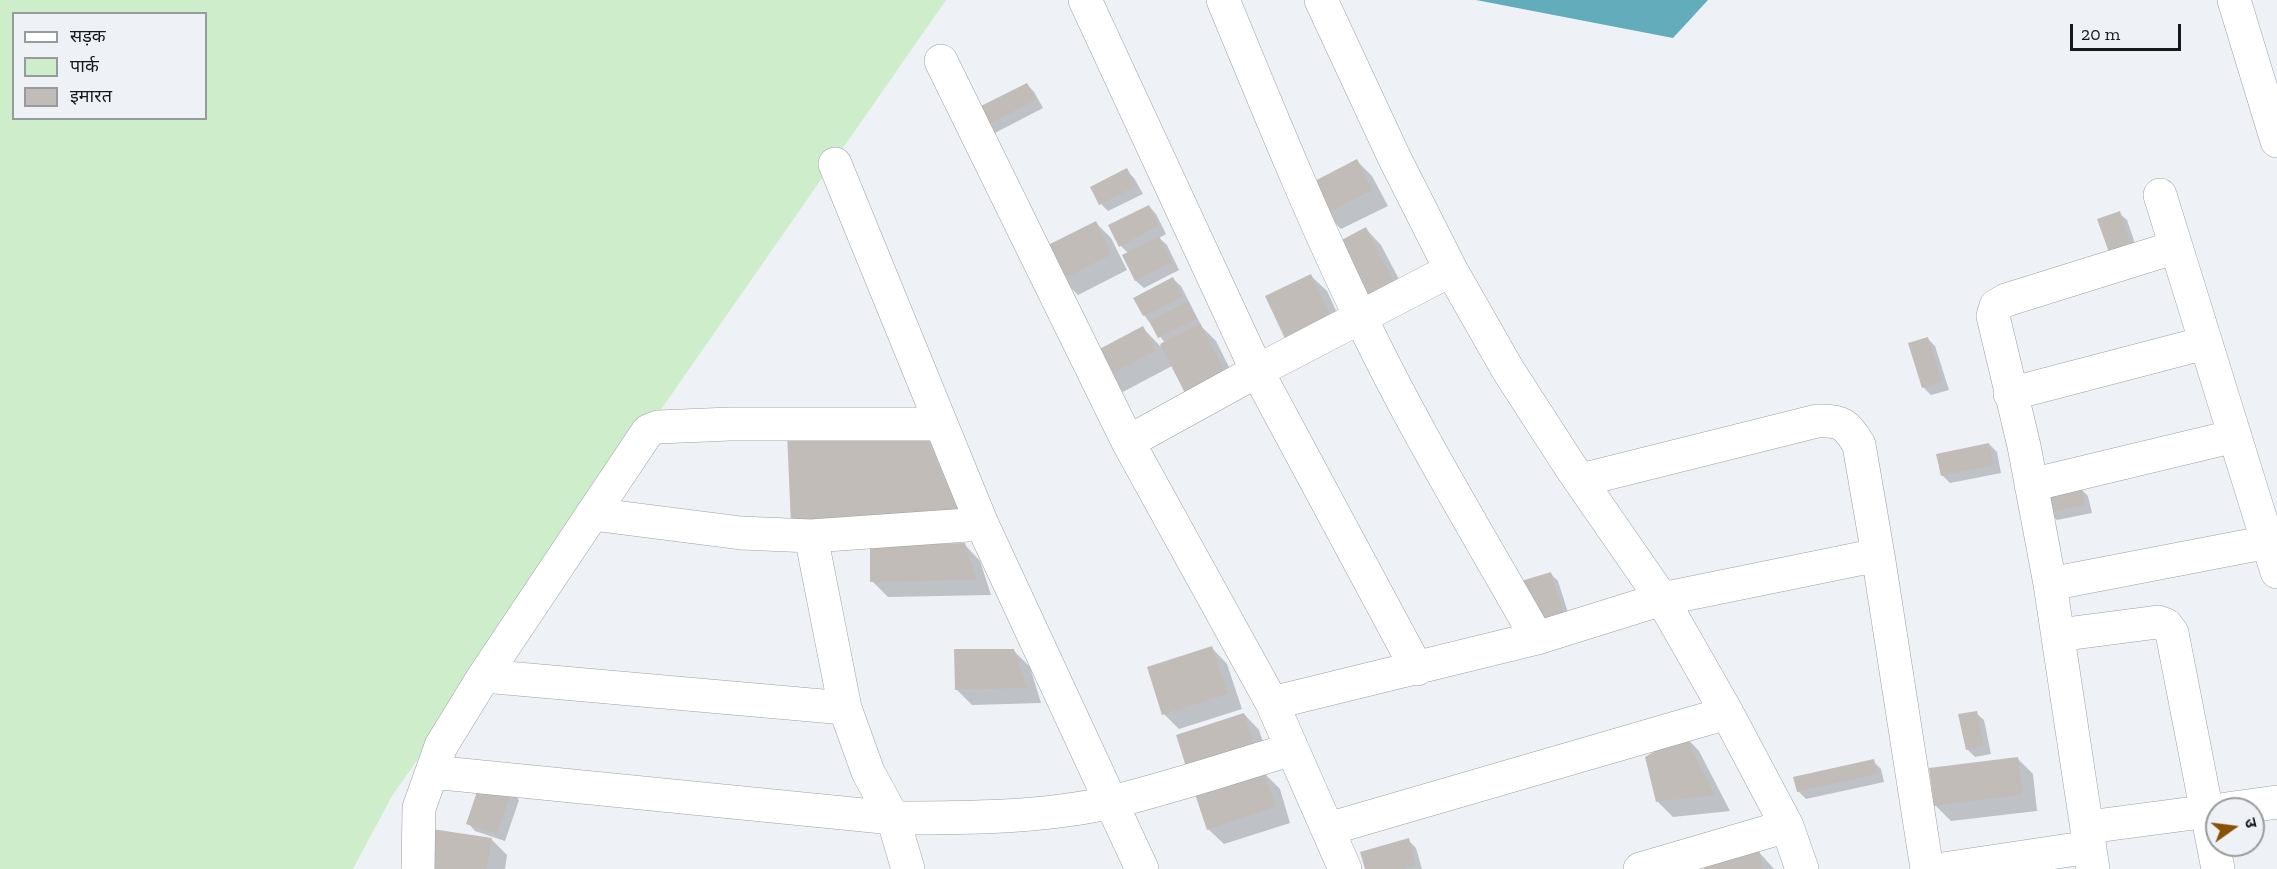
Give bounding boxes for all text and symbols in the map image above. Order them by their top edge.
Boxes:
legend [12,12,207,120]
scale bar [2073,12,2184,50]
text: 20 m [2081,23,2120,45]
text: सड़क [70,25,106,47]
text: पार्क [70,55,99,77]
text: इमारत [70,85,112,107]
north arrow [2205,797,2265,857]
text: उ [2241,816,2261,830]

